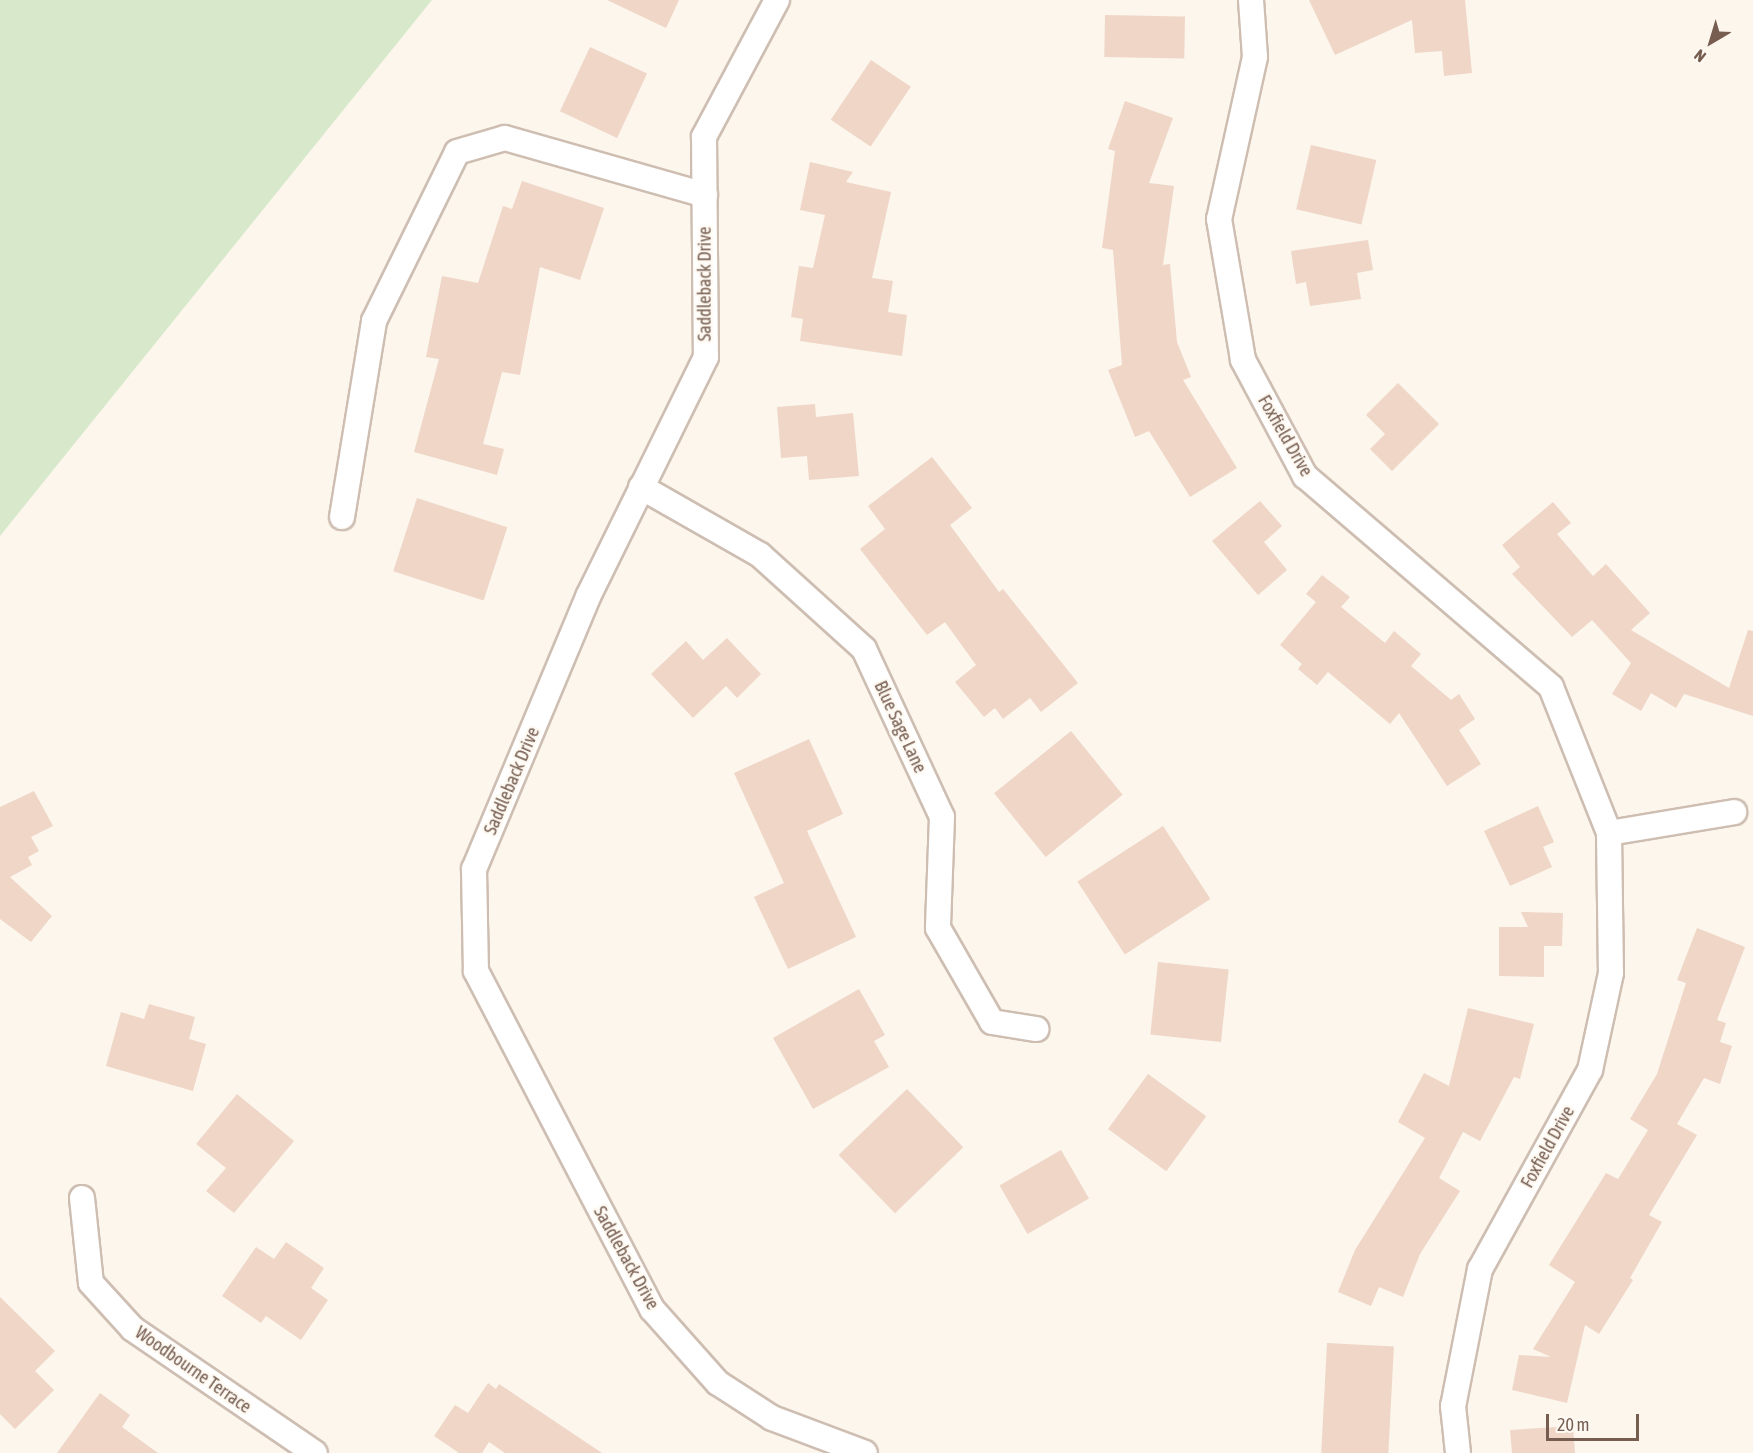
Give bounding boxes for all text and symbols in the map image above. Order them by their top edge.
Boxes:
north arrow [1681,12,1741,72]
text: N [1691,46,1709,66]
street label: Saddleback Drive [694,227,716,341]
street label: Foxfield Drive [1253,392,1317,480]
street label: Blue Sage Lane [869,678,931,776]
street label: Saddleback Drive [480,724,544,838]
street label: Foxfield Drive [1517,1102,1579,1192]
street label: Saddleback Drive [589,1203,663,1313]
street label: Woodbourne Terrace [131,1322,255,1418]
scale bar [1549,1402,1642,1440]
text: 20 m [1557,1414,1589,1435]

